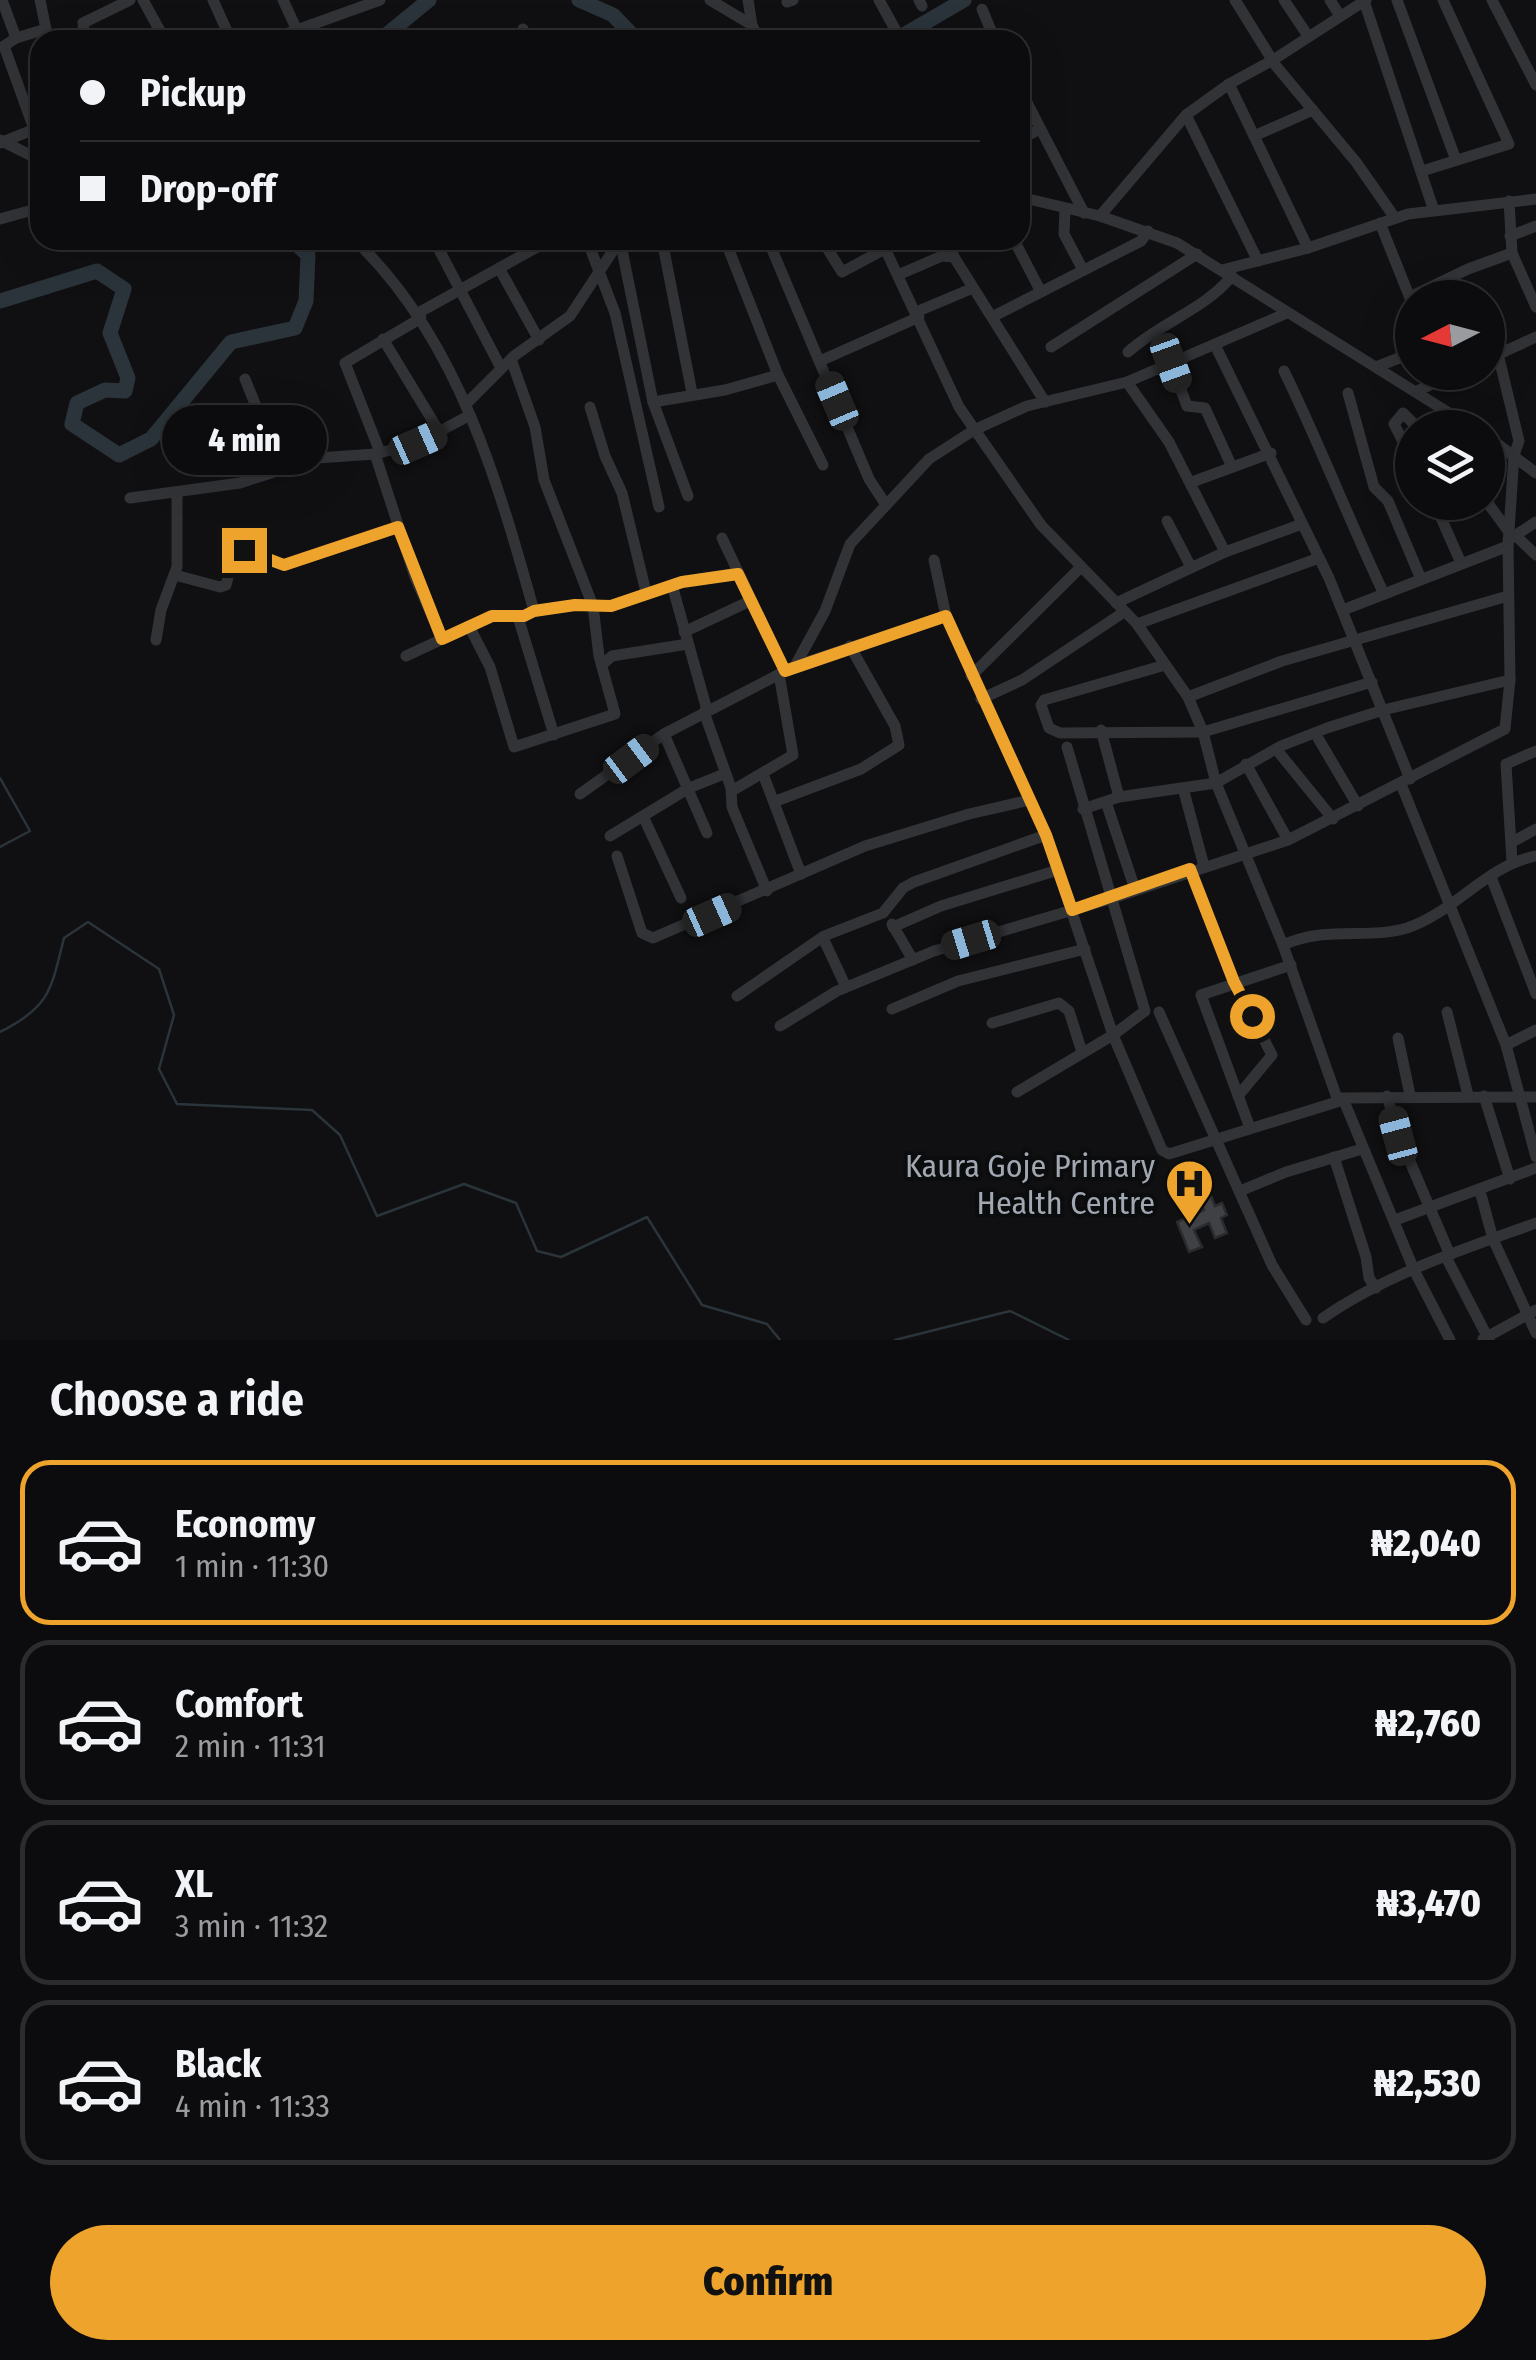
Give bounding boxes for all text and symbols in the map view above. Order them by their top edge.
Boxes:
text: Pickup [140,70,246,116]
text: Drop-off [140,166,276,212]
north arrow [1395,280,1505,390]
map controls [1395,280,1505,520]
car [1147,330,1195,396]
car [811,368,863,434]
callout: 4 min [162,405,326,475]
button: layers [1395,410,1505,520]
car [384,417,452,469]
text: 4 min [208,421,281,459]
route end [222,528,267,573]
car [598,729,664,789]
car [678,889,746,941]
car [938,917,1004,963]
route start [1230,994,1275,1039]
car [1376,1103,1420,1169]
place label: Kaura Goje Primary Health Centre [905,1147,1156,1222]
hospital icon: Kaura Goje Primary Health Centre [1164,1158,1216,1226]
text: Choose a ride [50,1373,304,1427]
icon: car [55,1498,145,1588]
text: Economy [175,1501,315,1547]
text: ₦2,040 [1371,1520,1481,1566]
text: 1 min · 11:30 [175,1547,329,1585]
icon: car [55,1678,145,1768]
text: Comfort [175,1681,303,1727]
text: ₦2,760 [1375,1700,1481,1746]
text: 2 min · 11:31 [175,1727,326,1765]
icon: car [55,1858,145,1948]
text: XL [175,1861,213,1907]
text: ₦3,470 [1376,1880,1481,1926]
text: 3 min · 11:32 [175,1907,328,1945]
icon: car [55,2038,145,2128]
text: Black [175,2041,261,2087]
text: ₦2,530 [1374,2060,1481,2106]
text: 4 min · 11:33 [175,2087,330,2125]
button: Confirm [50,2225,1486,2340]

